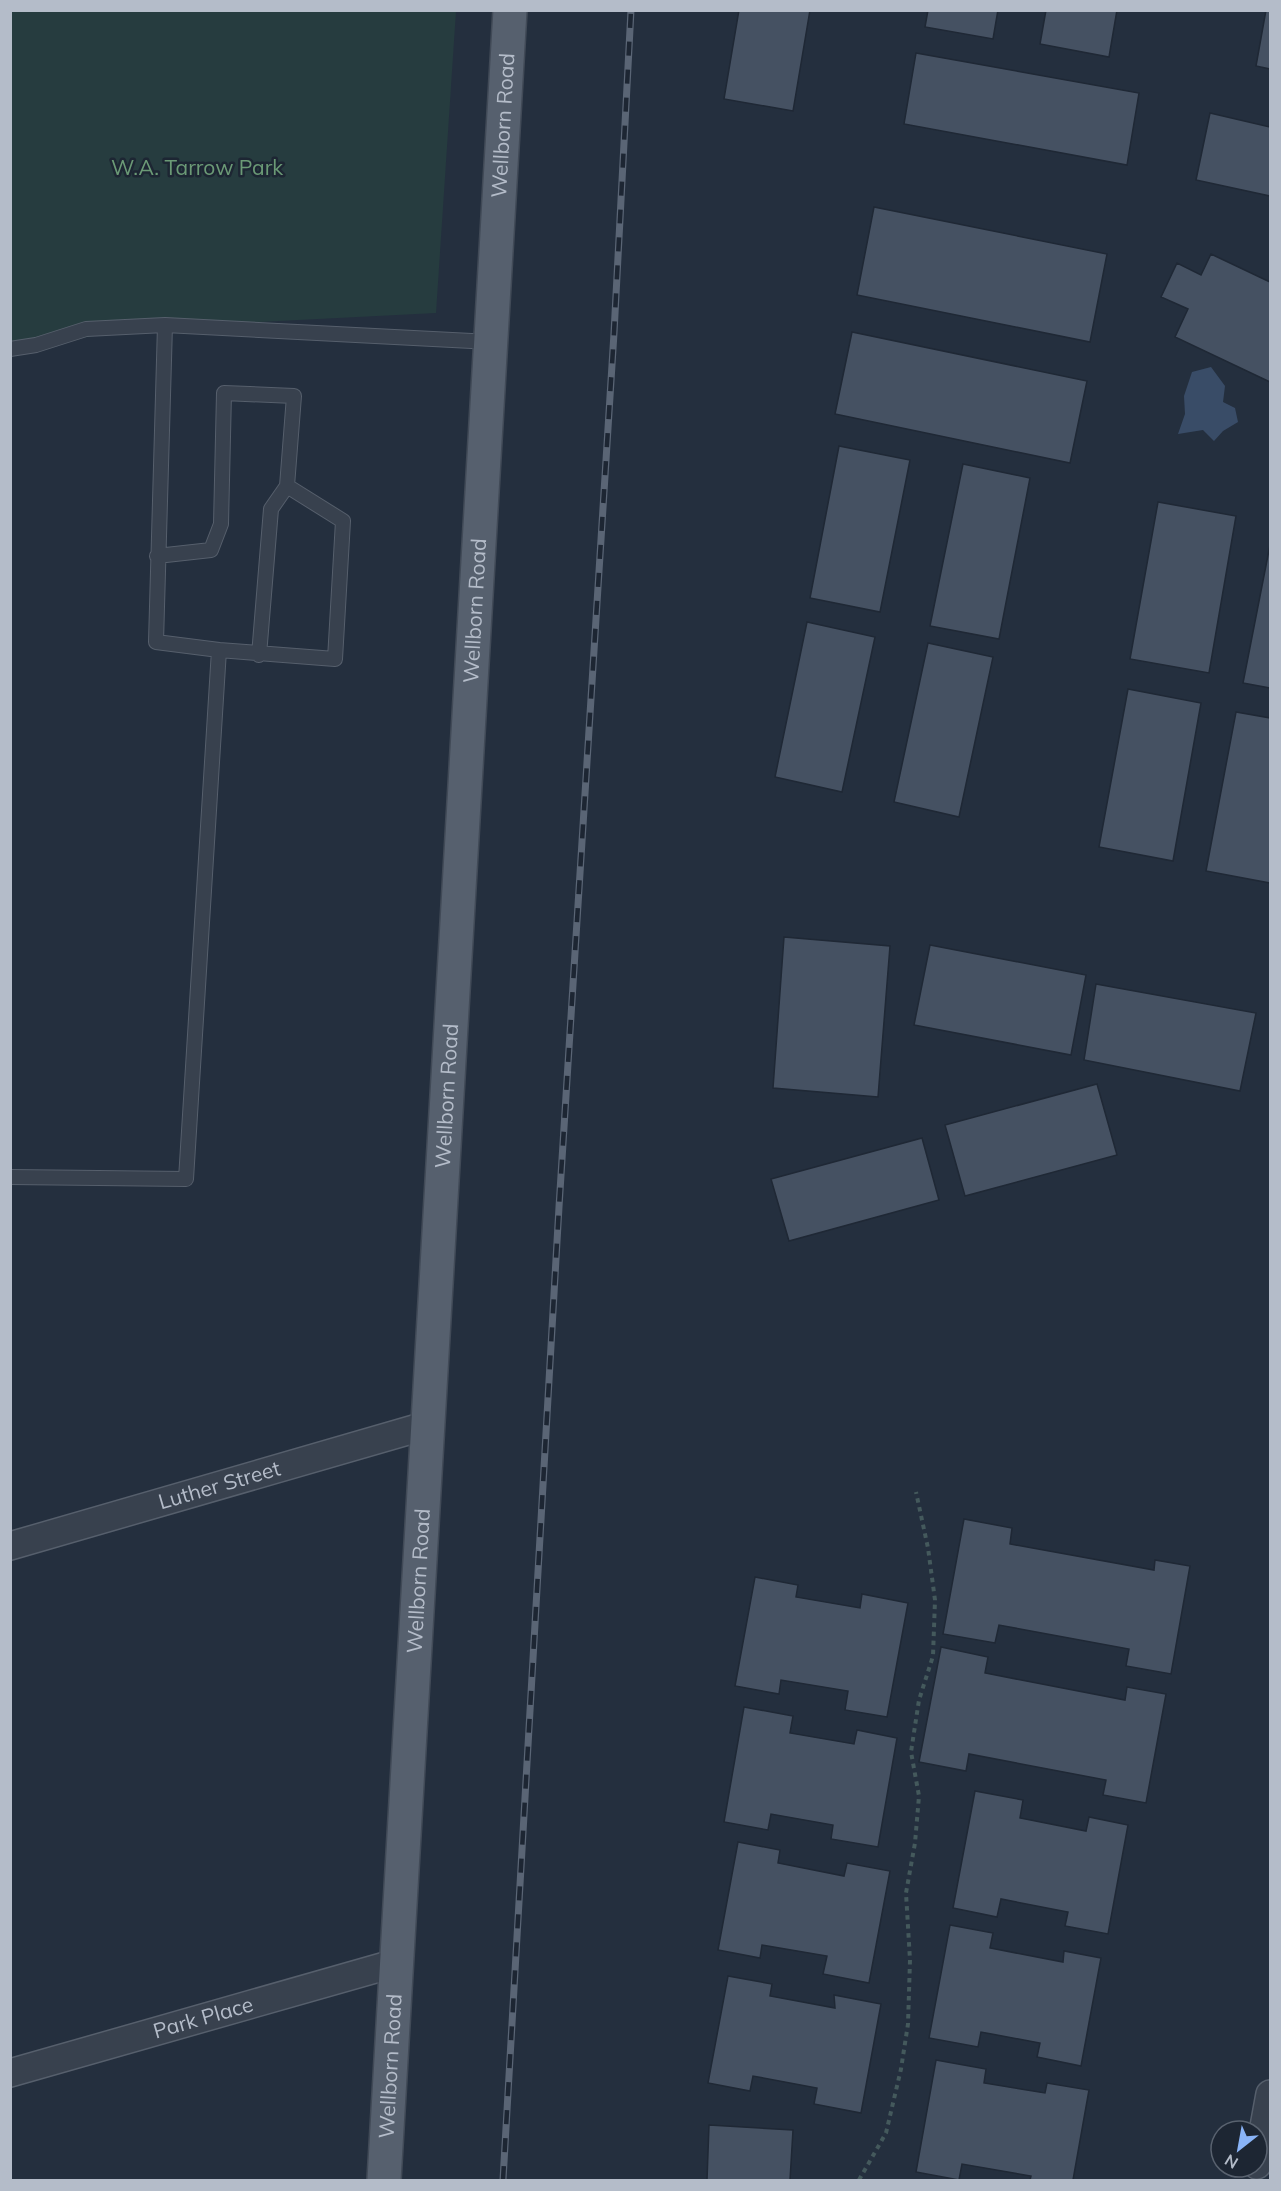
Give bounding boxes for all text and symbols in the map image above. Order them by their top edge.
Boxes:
street label: Wellborn Road [485,52,519,199]
park label: W.A. Tarrow Park [111,154,283,180]
street label: Wellborn Road [457,537,491,684]
street label: Wellborn Road [429,1023,463,1169]
street label: Luther Street [155,1454,283,1514]
street label: Wellborn Road [401,1508,435,1654]
street label: Park Place [150,1990,256,2044]
street label: Wellborn Road [372,1993,407,2139]
north arrow [1209,2119,1269,2179]
text: N [1221,2150,1242,2174]

